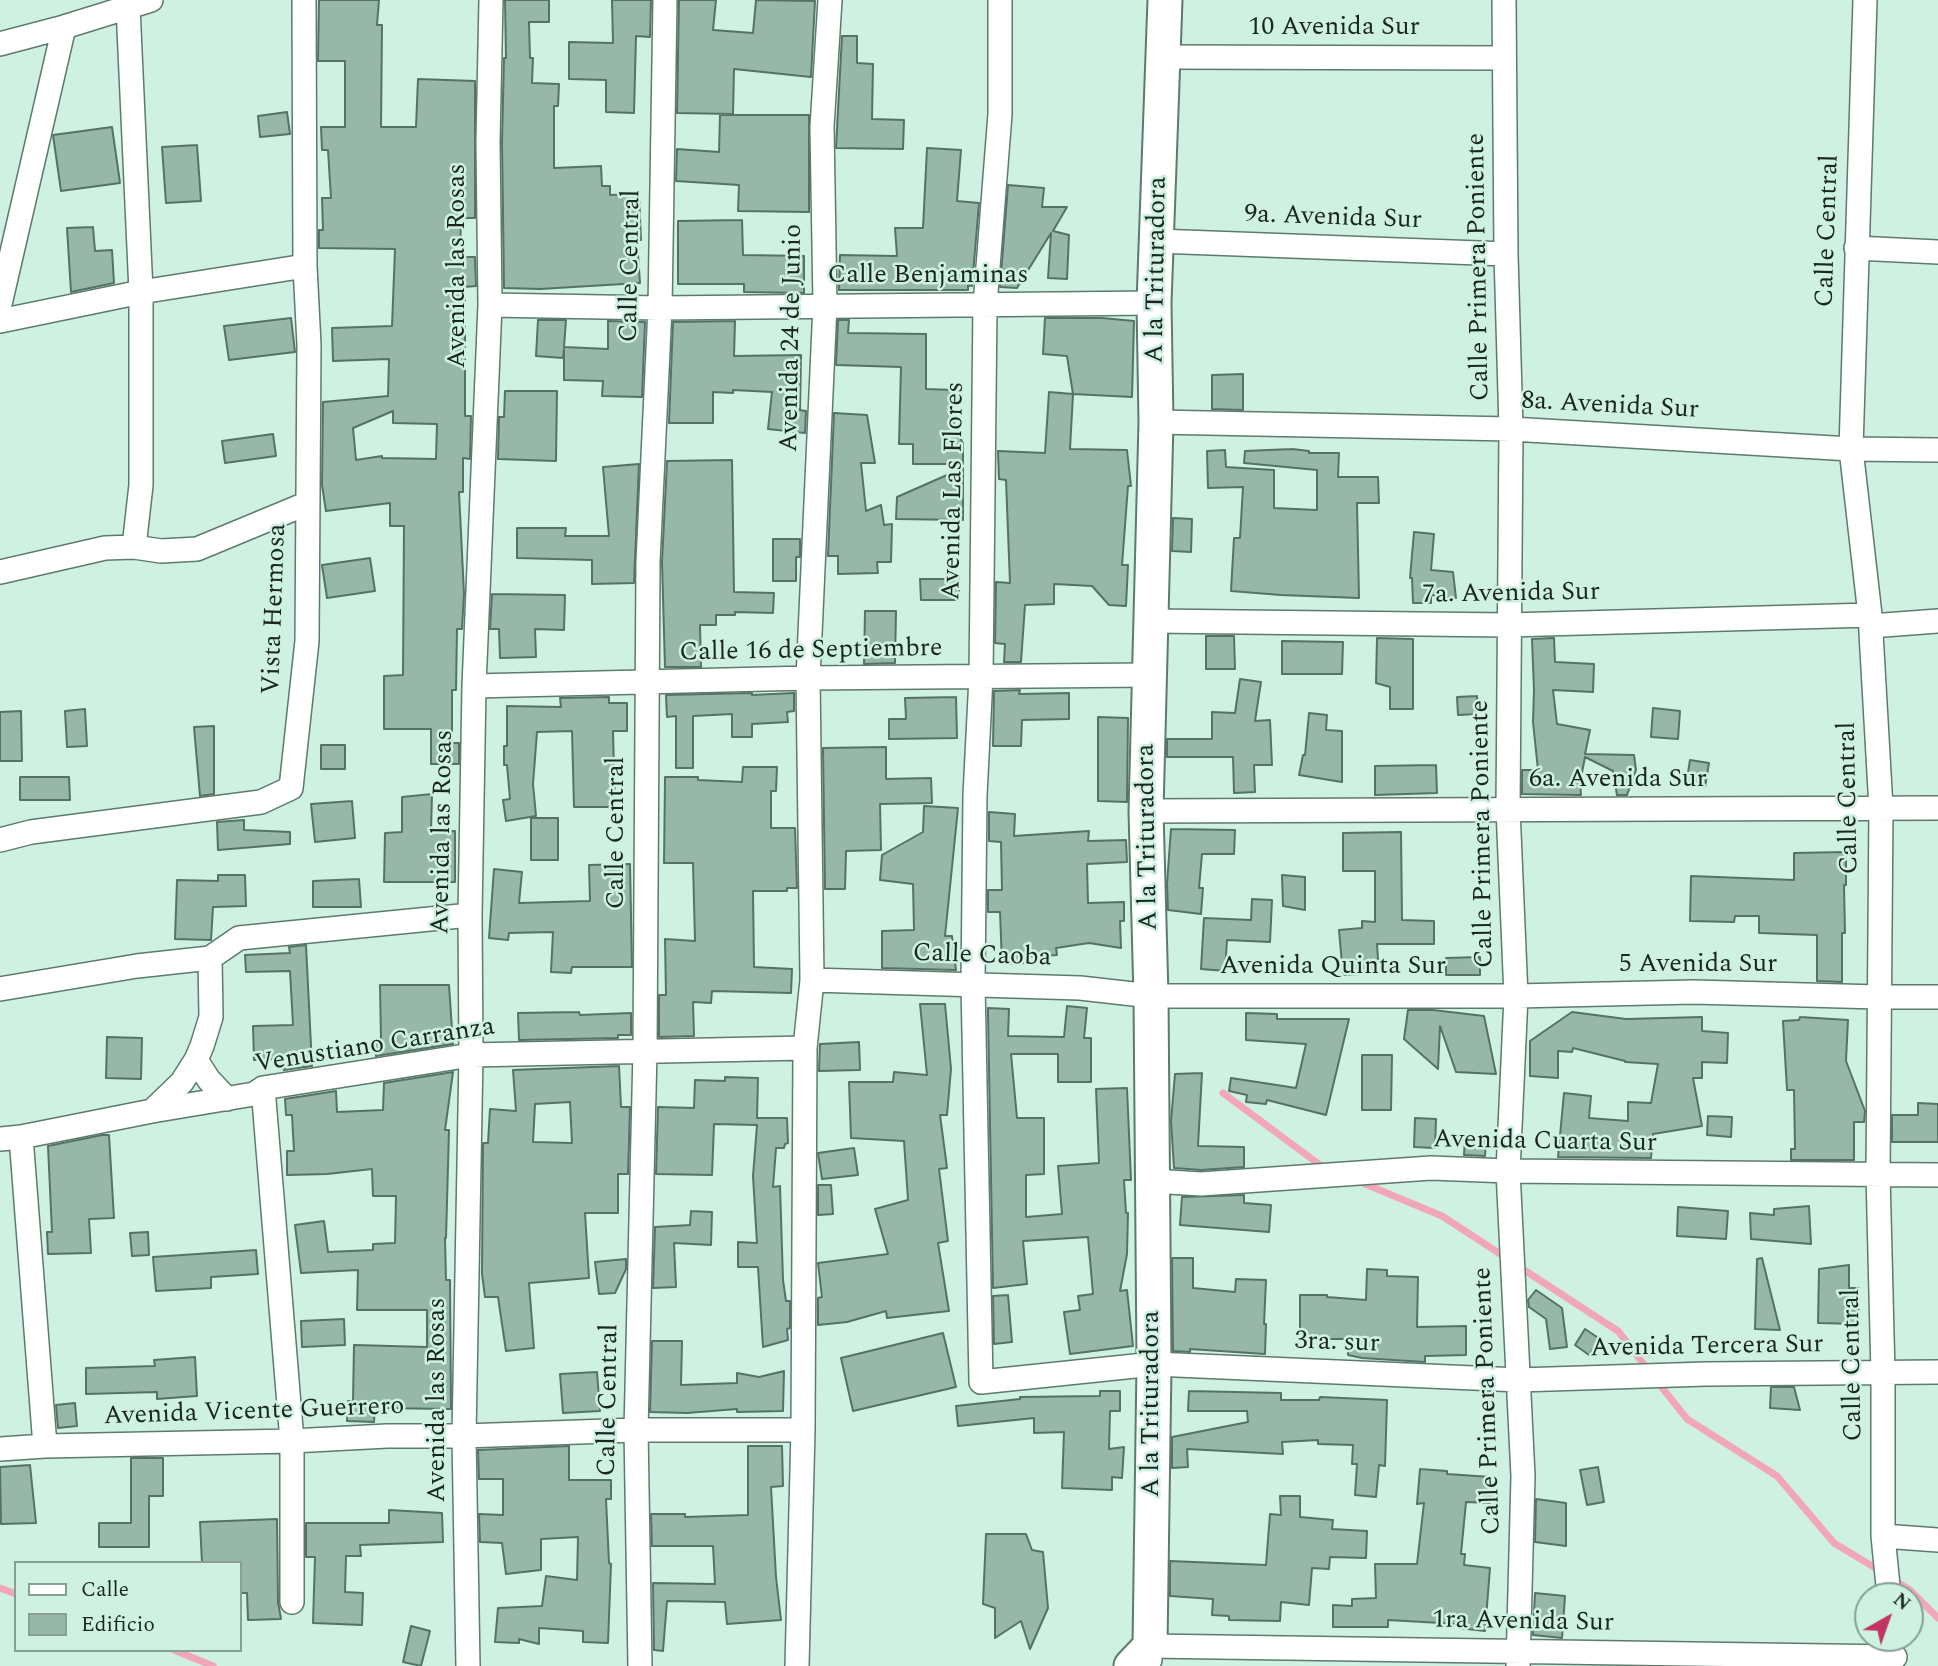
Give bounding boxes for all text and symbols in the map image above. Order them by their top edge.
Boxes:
street label: 10 Avenida Sur [1248,13,1420,45]
street label: Calle Primera Poniente [1462,133,1498,401]
street label: Calle Central [1811,154,1847,308]
street label: Avenida las Rosas [443,164,475,368]
street label: A la Trituradora [1141,176,1175,364]
street label: Calle Central [615,189,649,343]
street label: 9a. Avenida Sur [1244,200,1422,238]
street label: Avenida 24 de Junio [775,224,811,452]
street label: Calle Benjaminas [828,261,1028,293]
street label: Avenida Las Flores [937,381,973,601]
street label: 8a. Avenida Sur [1520,387,1700,427]
street label: Vista Hermosa [257,523,295,695]
street label: 7a. Avenida Sur [1422,578,1600,612]
street label: Calle 16 de Septiembre [679,634,943,670]
street label: Calle Primera Poniente [1466,700,1502,968]
street label: Calle Central [1833,721,1867,875]
street label: Avenida las Rosas [427,729,461,935]
street label: A la Trituradora [1132,743,1166,931]
street label: Calle Central [602,757,634,909]
street label: 6a. Avenida Sur [1529,765,1707,797]
street label: Calle Caoba [912,939,1052,975]
street label: 5 Avenida Sur [1619,950,1777,982]
street label: Avenida Quinta Sur [1220,952,1446,984]
street label: Venustiano Carranza [253,1013,497,1081]
street label: Avenida Cuarta Sur [1433,1125,1657,1161]
street label: Calle Primera Poniente [1469,1266,1509,1536]
street label: Calle Central [1837,1288,1871,1442]
street label: Avenida las Rosas [423,1298,455,1502]
street label: A la Trituradora [1137,1310,1169,1498]
street label: Calle Central [593,1323,627,1477]
street label: 3ra. sur [1294,1327,1380,1361]
street label: Avenida Tercera Sur [1590,1330,1824,1366]
street label: Avenida Vicente Guerrero [103,1392,405,1434]
legend [14,1561,242,1652]
text: Calle [81,1574,129,1606]
north arrow [1854,1582,1924,1652]
text: N [1886,1586,1917,1618]
street label: 1ra Avenida Sur [1432,1606,1614,1640]
text: Edificio [81,1609,155,1641]

